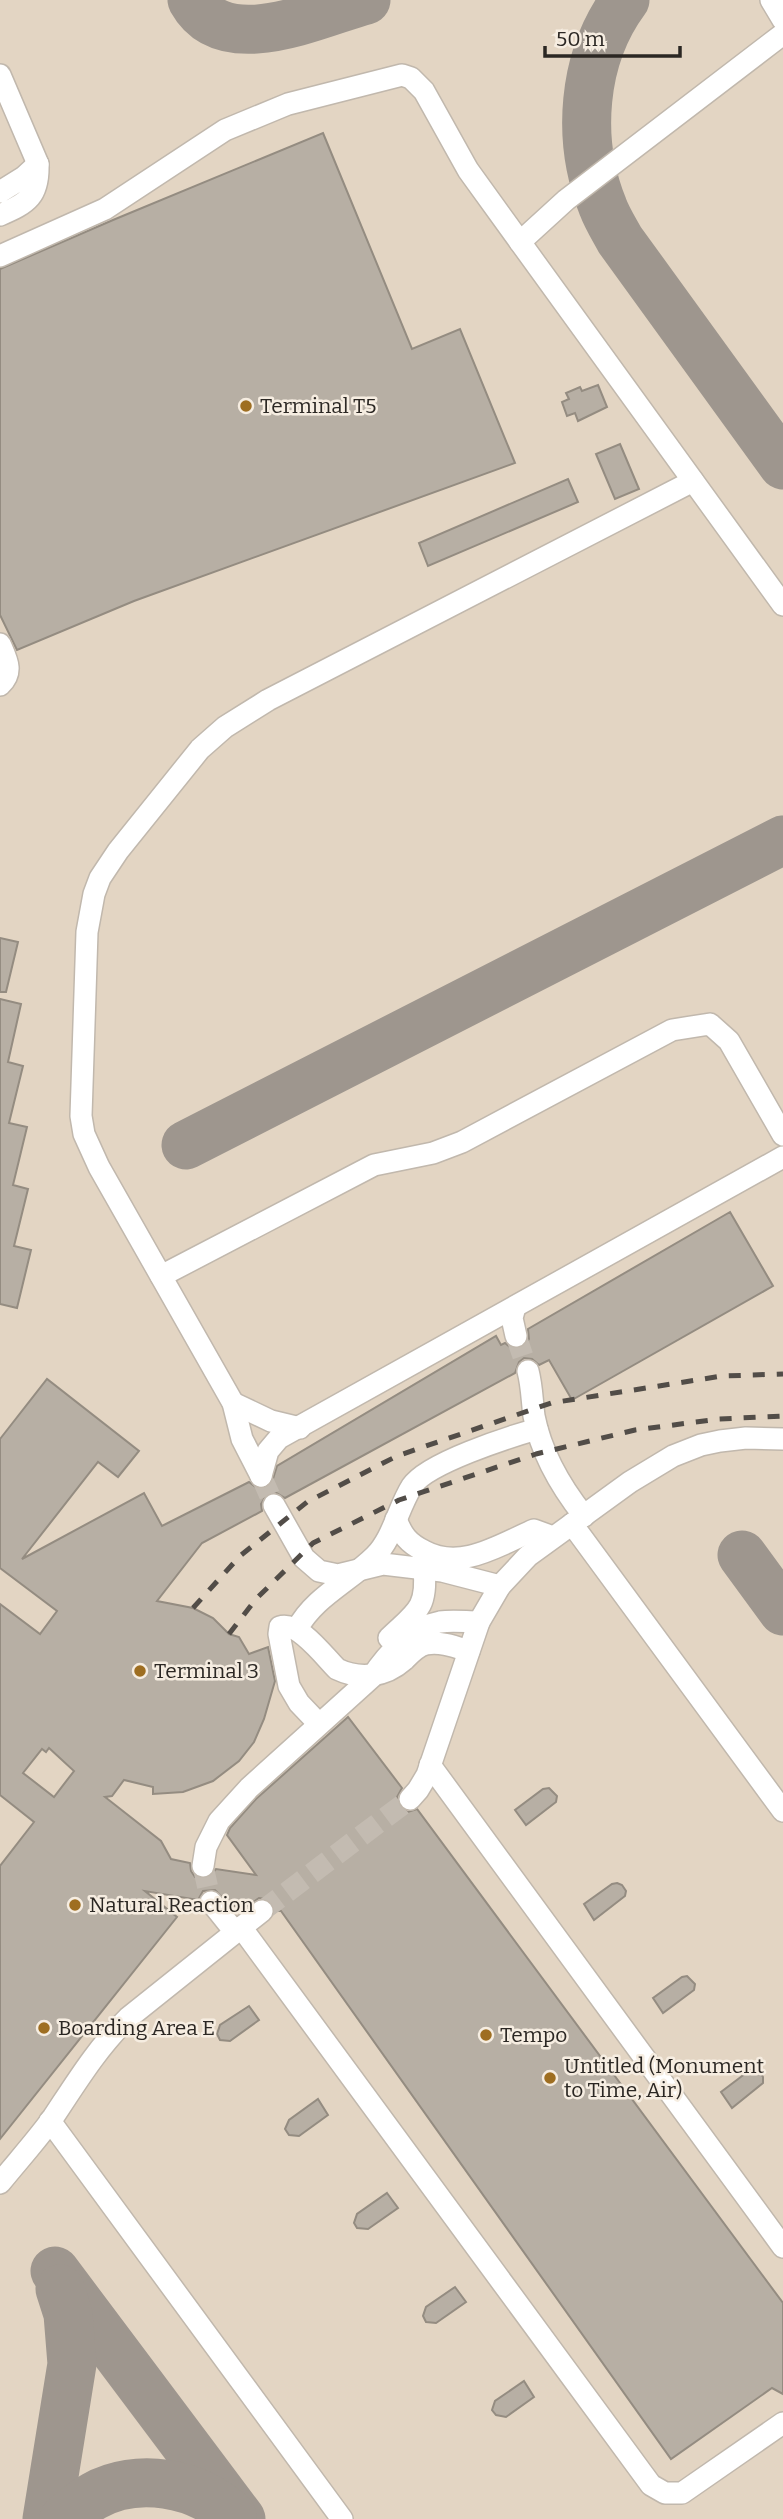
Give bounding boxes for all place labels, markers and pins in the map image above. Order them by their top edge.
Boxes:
place label: Terminal T5 [260,393,377,419]
marker: Terminal T5 [238,398,254,414]
place label: Terminal 3 [154,1658,259,1684]
marker: Terminal 3 [132,1663,148,1679]
place label: Natural Reaction [89,1892,254,1918]
marker: Natural Reaction [67,1897,83,1913]
place label: Boarding Area E [58,2015,215,2041]
marker: Boarding Area E [36,2020,52,2036]
place label: Tempo [500,2022,567,2048]
marker: Tempo [478,2027,494,2043]
place label: Untitled (Monument to Time, Air) [564,2053,764,2103]
marker: Untitled (Monument to Time, Air) [542,2070,558,2086]

